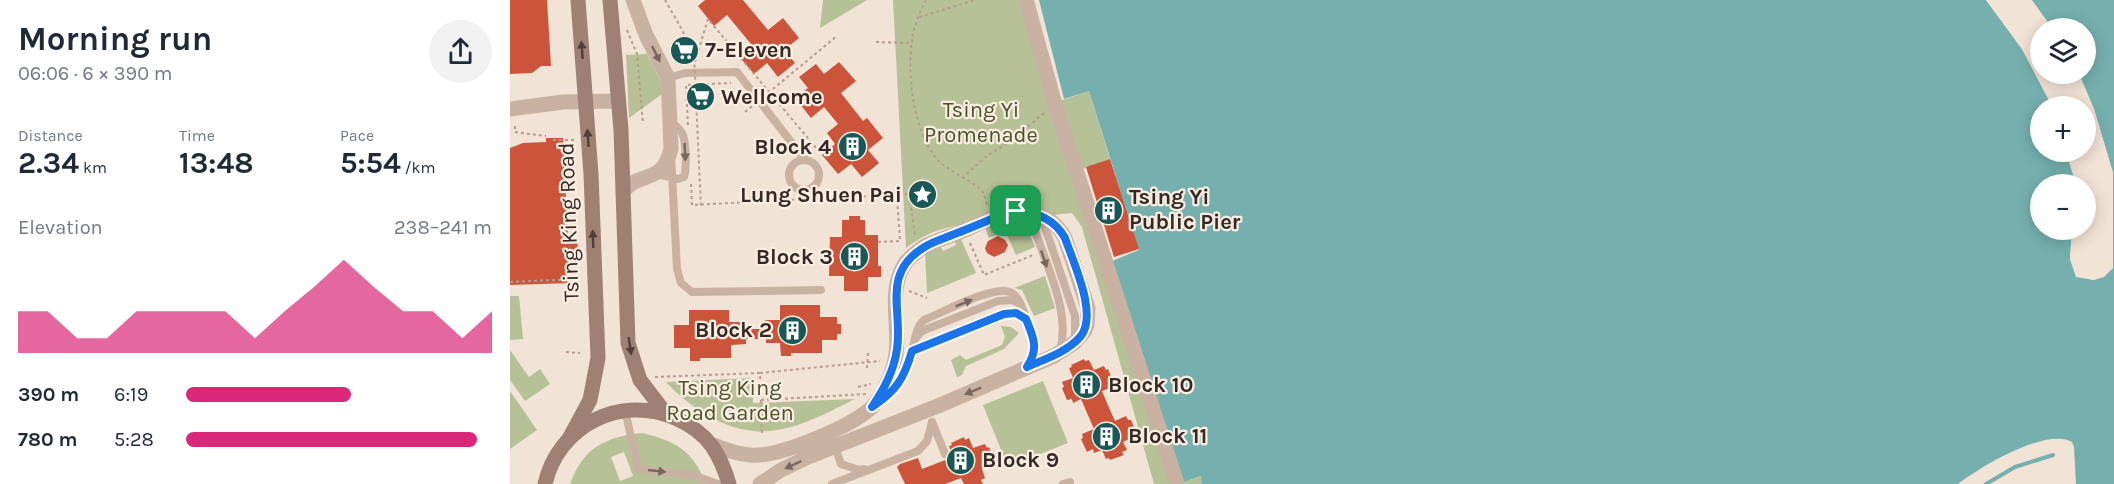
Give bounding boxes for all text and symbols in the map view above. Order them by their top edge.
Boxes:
map controls [2030,18,2096,240]
button: layers [2030,18,2096,84]
text: Morning run [18,20,212,58]
button: share [429,20,492,83]
supermarket icon: 7-Eleven [668,34,700,66]
place label: 7-Eleven [705,37,792,63]
one-way arrow [577,41,587,60]
one-way arrow [651,45,660,62]
text: 06:06 · 6 × 390 m [18,62,173,85]
supermarket icon: Wellcome [684,81,716,113]
place label: Wellcome [721,84,823,110]
button: + [2030,96,2096,162]
park label: Tsing Yi Promenade [924,97,1038,148]
text: Distance [18,126,83,145]
text: Time [179,126,215,145]
text: Pace [340,126,374,145]
one-way arrow [584,128,593,147]
building icon: Block 4 [836,131,868,163]
place label: Block 4 [754,134,831,160]
street label: Tsing King Road [553,142,585,302]
one-way arrow [680,142,689,161]
text: 2.34 [18,145,79,181]
text: 13:48 [179,145,254,181]
text: 5:54 [340,145,401,181]
text: km [79,158,107,177]
text: /km [401,158,436,177]
button: − [2030,174,2096,240]
place icon: Lung Shuen Pai [907,179,939,211]
place label: Lung Shuen Pai [740,182,902,208]
place label: Tsing Yi Public Pier [1129,184,1241,235]
pin [990,185,1041,236]
icon: arrive [999,194,1032,227]
building icon: Tsing Yi Public Pier [1092,194,1124,226]
text: Elevation [18,216,103,239]
text: 238–241 m [394,216,492,239]
one-way arrow [588,229,598,248]
building icon: Block 3 [838,241,870,273]
place label: Block 3 [756,244,833,270]
one-way arrow [1040,250,1049,268]
one-way arrow [955,298,973,307]
building icon: Block 2 [777,314,809,346]
place label: Block 2 [695,317,772,343]
one-way arrow [625,337,634,356]
building icon: Block 10 [1071,369,1103,401]
place label: Block 10 [1108,372,1193,398]
park label: Tsing King Road Garden [666,375,794,426]
text: 390 m [18,383,79,406]
text: 6:19 [114,383,148,406]
one-way arrow [965,386,982,395]
building icon: Block 11 [1091,420,1123,452]
place label: Block 11 [1128,423,1207,449]
text: 780 m [18,428,78,451]
text: 5:28 [114,428,154,451]
building icon: Block 9 [945,444,977,476]
place label: Block 9 [982,447,1059,473]
one-way arrow [784,460,801,469]
one-way arrow [648,466,667,476]

